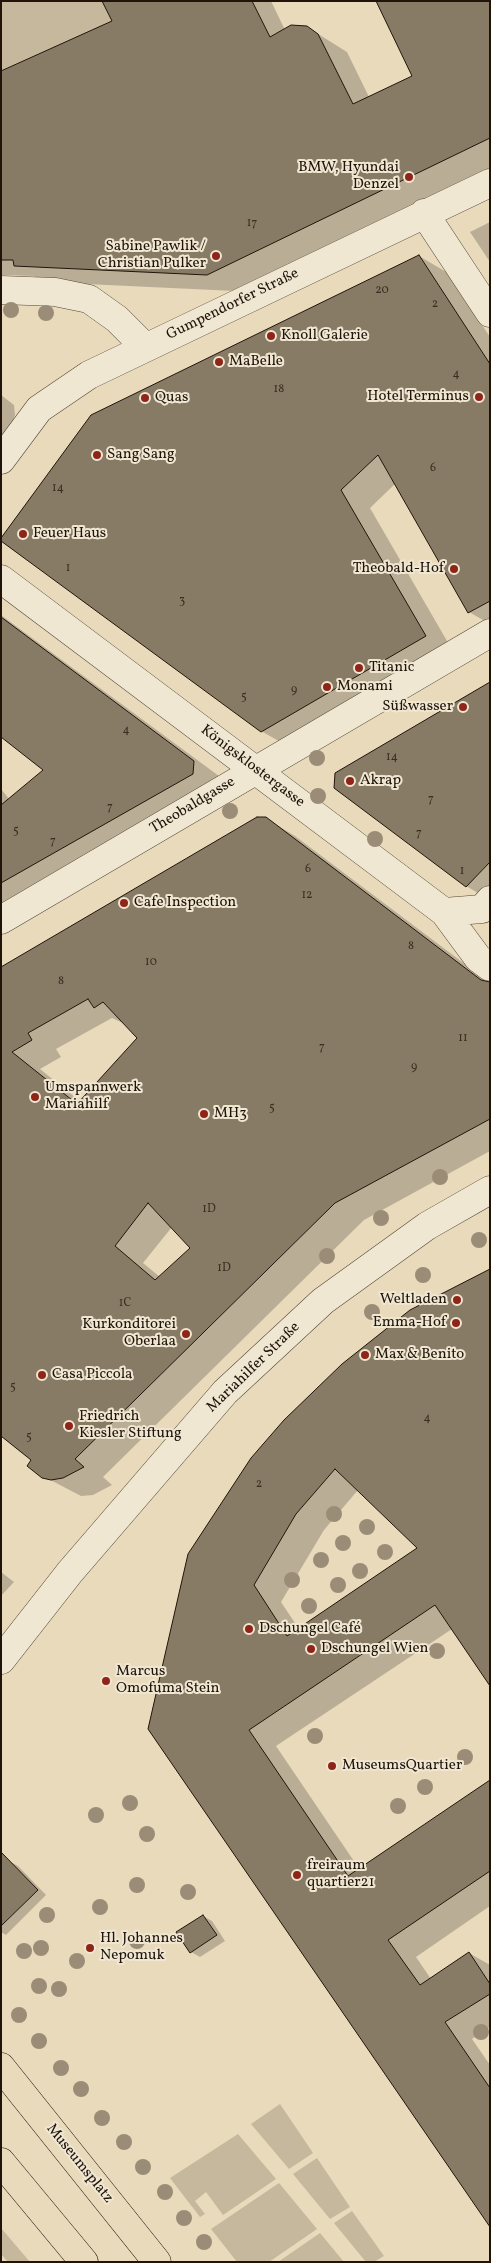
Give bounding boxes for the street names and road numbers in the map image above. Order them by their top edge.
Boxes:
street label: Gumpendorfer Straße [164,265,302,345]
street label: Königsklostergasse [196,722,308,812]
street label: Theobaldgasse [147,774,239,838]
street label: Mariahilfer Straße [204,1319,304,1417]
street label: Museumsplatz [42,2121,116,2207]

